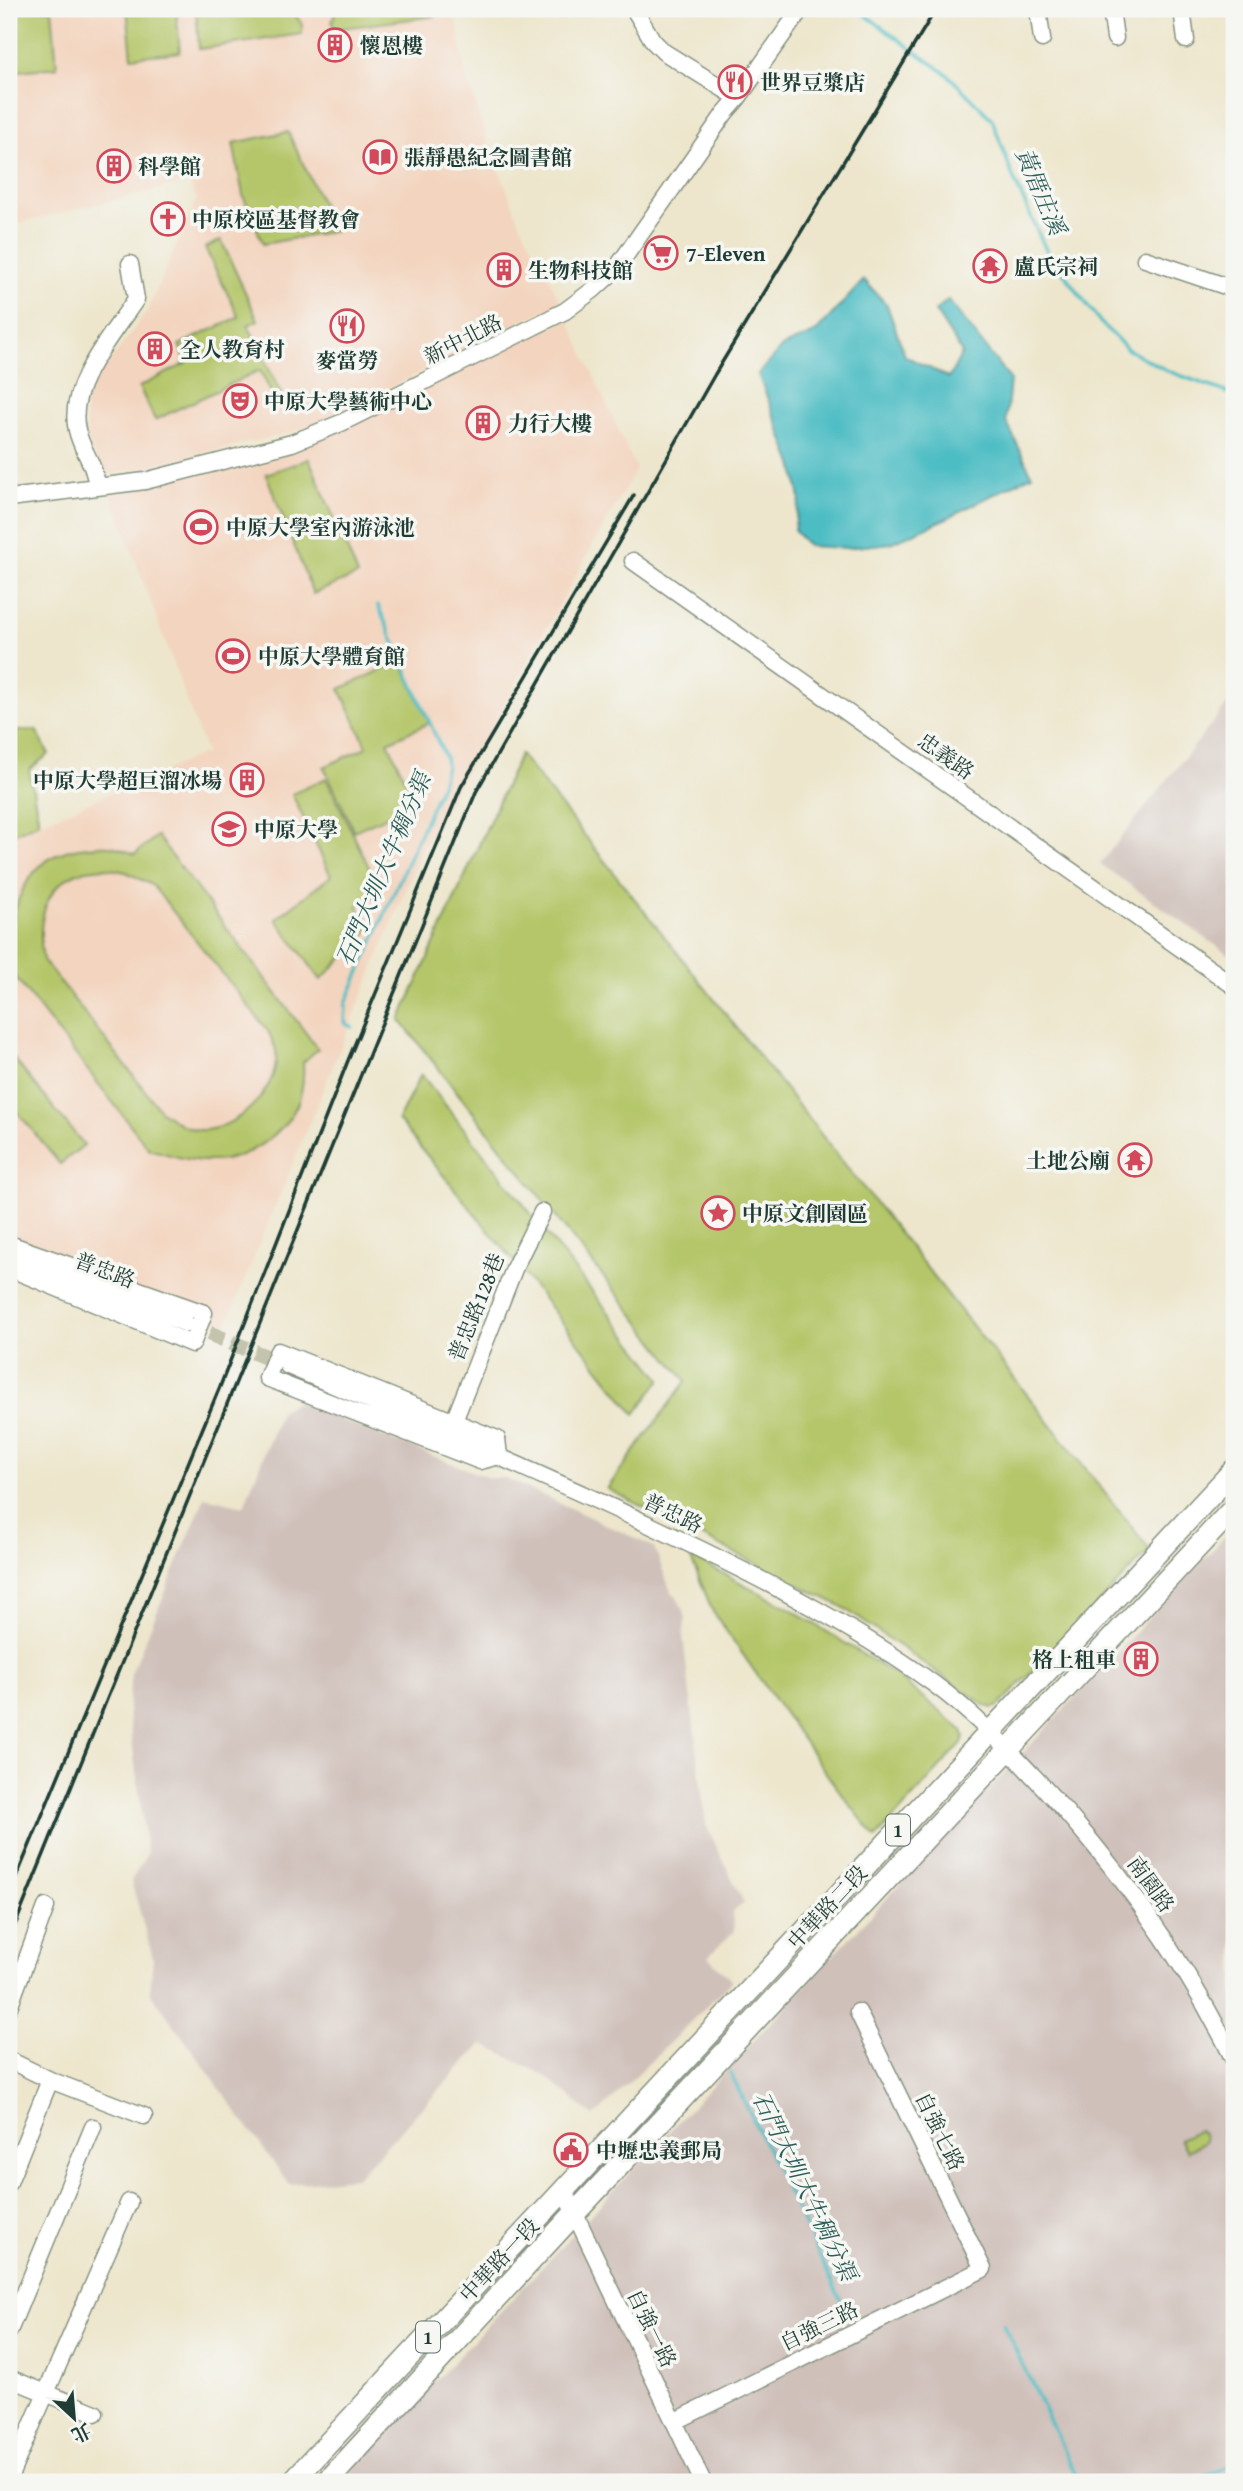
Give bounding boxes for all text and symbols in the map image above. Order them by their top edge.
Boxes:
building icon: 懷恩樓 [316,26,354,64]
place label: 懷恩樓 [360,30,423,61]
restaurant icon: 世界豆漿店 [716,63,754,101]
place label: 世界豆漿店 [760,67,865,98]
library icon: 張靜愚紀念圖書館 [361,138,399,176]
place label: 張靜愚紀念圖書館 [404,142,572,173]
water label: 黃厝庄溪 [1008,142,1075,243]
building icon: 科學館 [95,147,133,185]
place label: 科學館 [138,151,201,182]
church icon: 中原校區基督教會 [149,200,187,238]
place label: 中原校區基督教會 [192,204,360,235]
supermarket icon: 7-Eleven [642,234,680,272]
place label: 7-Eleven [686,238,766,269]
temple icon: 盧氏宗祠 [971,247,1009,285]
building icon: 生物科技館 [485,251,523,289]
place label: 盧氏宗祠 [1014,251,1098,282]
place label: 生物科技館 [528,255,633,286]
street label: 新中北路 [419,306,507,372]
restaurant icon: 麥當勞 [328,307,366,345]
building icon: 全人教育村 [136,330,174,368]
place label: 全人教育村 [180,334,285,365]
place label: 麥當勞 [316,345,379,376]
theatre icon: 中原大學藝術中心 [221,382,259,420]
place label: 中原大學藝術中心 [264,386,432,417]
building icon: 力行大樓 [464,404,502,442]
place label: 力行大樓 [508,408,592,439]
sports icon: 中原大學室內游泳池 [182,508,220,546]
place label: 中原大學室內游泳池 [226,512,415,543]
sports icon: 中原大學體育館 [214,637,252,675]
place label: 中原大學體育館 [258,641,405,672]
street label: 忠義路 [911,725,981,787]
building icon: 中原大學超巨溜冰場 [228,761,266,799]
place label: 中原大學超巨溜冰場 [33,765,222,796]
water label: 石門大圳大牛稠分渠 [327,765,440,971]
school or university icon: 中原大學 [210,810,248,848]
place label: 中原大學 [254,814,338,845]
temple icon: 土地公廟 [1116,1141,1154,1179]
place label: 土地公廟 [1026,1145,1110,1176]
place icon: 中原文創園區 [699,1194,737,1232]
place label: 中原文創園區 [742,1198,868,1229]
street label: 普忠路 [70,1244,140,1296]
street label: 普忠路128巷 [440,1248,512,1366]
street label: 普忠路 [638,1485,708,1541]
building icon: 格上租車 [1122,1640,1160,1678]
place label: 格上租車 [1032,1644,1116,1675]
road number: 1 [886,1814,910,1846]
street label: 南園路 [1120,1849,1182,1919]
street label: 中華路二段 [780,1858,874,1956]
water label: 石門大圳大牛稠分渠 [745,2086,867,2289]
street label: 自強七路 [908,2086,972,2176]
public building icon: 中壢忠義郵局 [552,2131,590,2169]
place label: 中壢忠義郵局 [596,2135,722,2166]
street label: 中華路一段 [452,2211,546,2309]
street label: 自強一路 [620,2283,684,2373]
street label: 自強三路 [774,2294,864,2358]
road number: 1 [416,2322,440,2352]
north arrow [38,2382,108,2452]
text: 北 [67,2417,96,2450]

